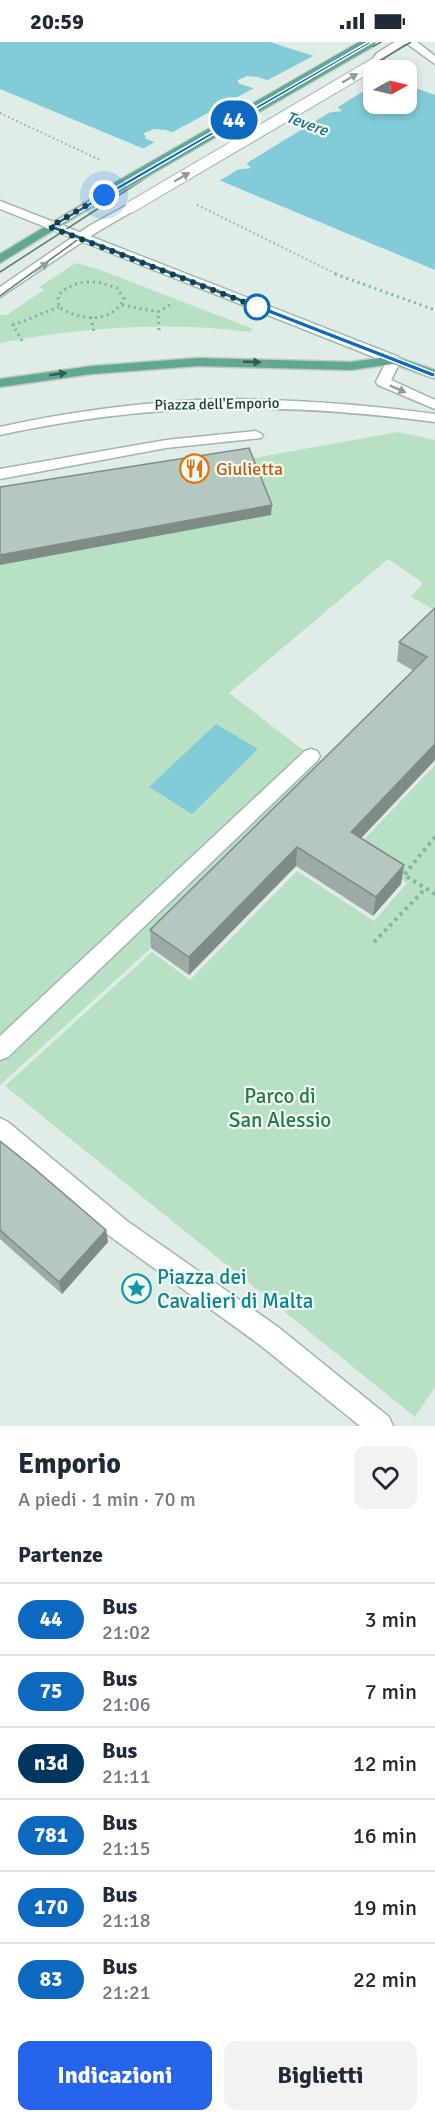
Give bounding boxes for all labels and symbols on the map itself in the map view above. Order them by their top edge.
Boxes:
north arrow [363,60,417,114]
one-way arrow [342,73,359,83]
line badge: 44 [207,100,261,140]
water label: Tevere [283,107,332,141]
one-way arrow [174,172,191,182]
your location [89,180,119,210]
one-way arrow [33,262,49,273]
unlabelled marker [244,294,270,320]
one-way arrow [243,357,262,367]
one-way arrow [48,370,67,379]
one-way arrow [389,385,407,394]
street label: Piazza dell'Emporio [154,394,280,414]
restaurant icon: Giulietta [179,453,211,485]
place label: Giulietta [216,458,283,480]
park label: Parco di San Alessio [229,1083,331,1133]
place label: Piazza dei Cavalieri di Malta [157,1264,313,1314]
place icon: Piazza dei Cavalieri di Malta [120,1273,152,1305]

